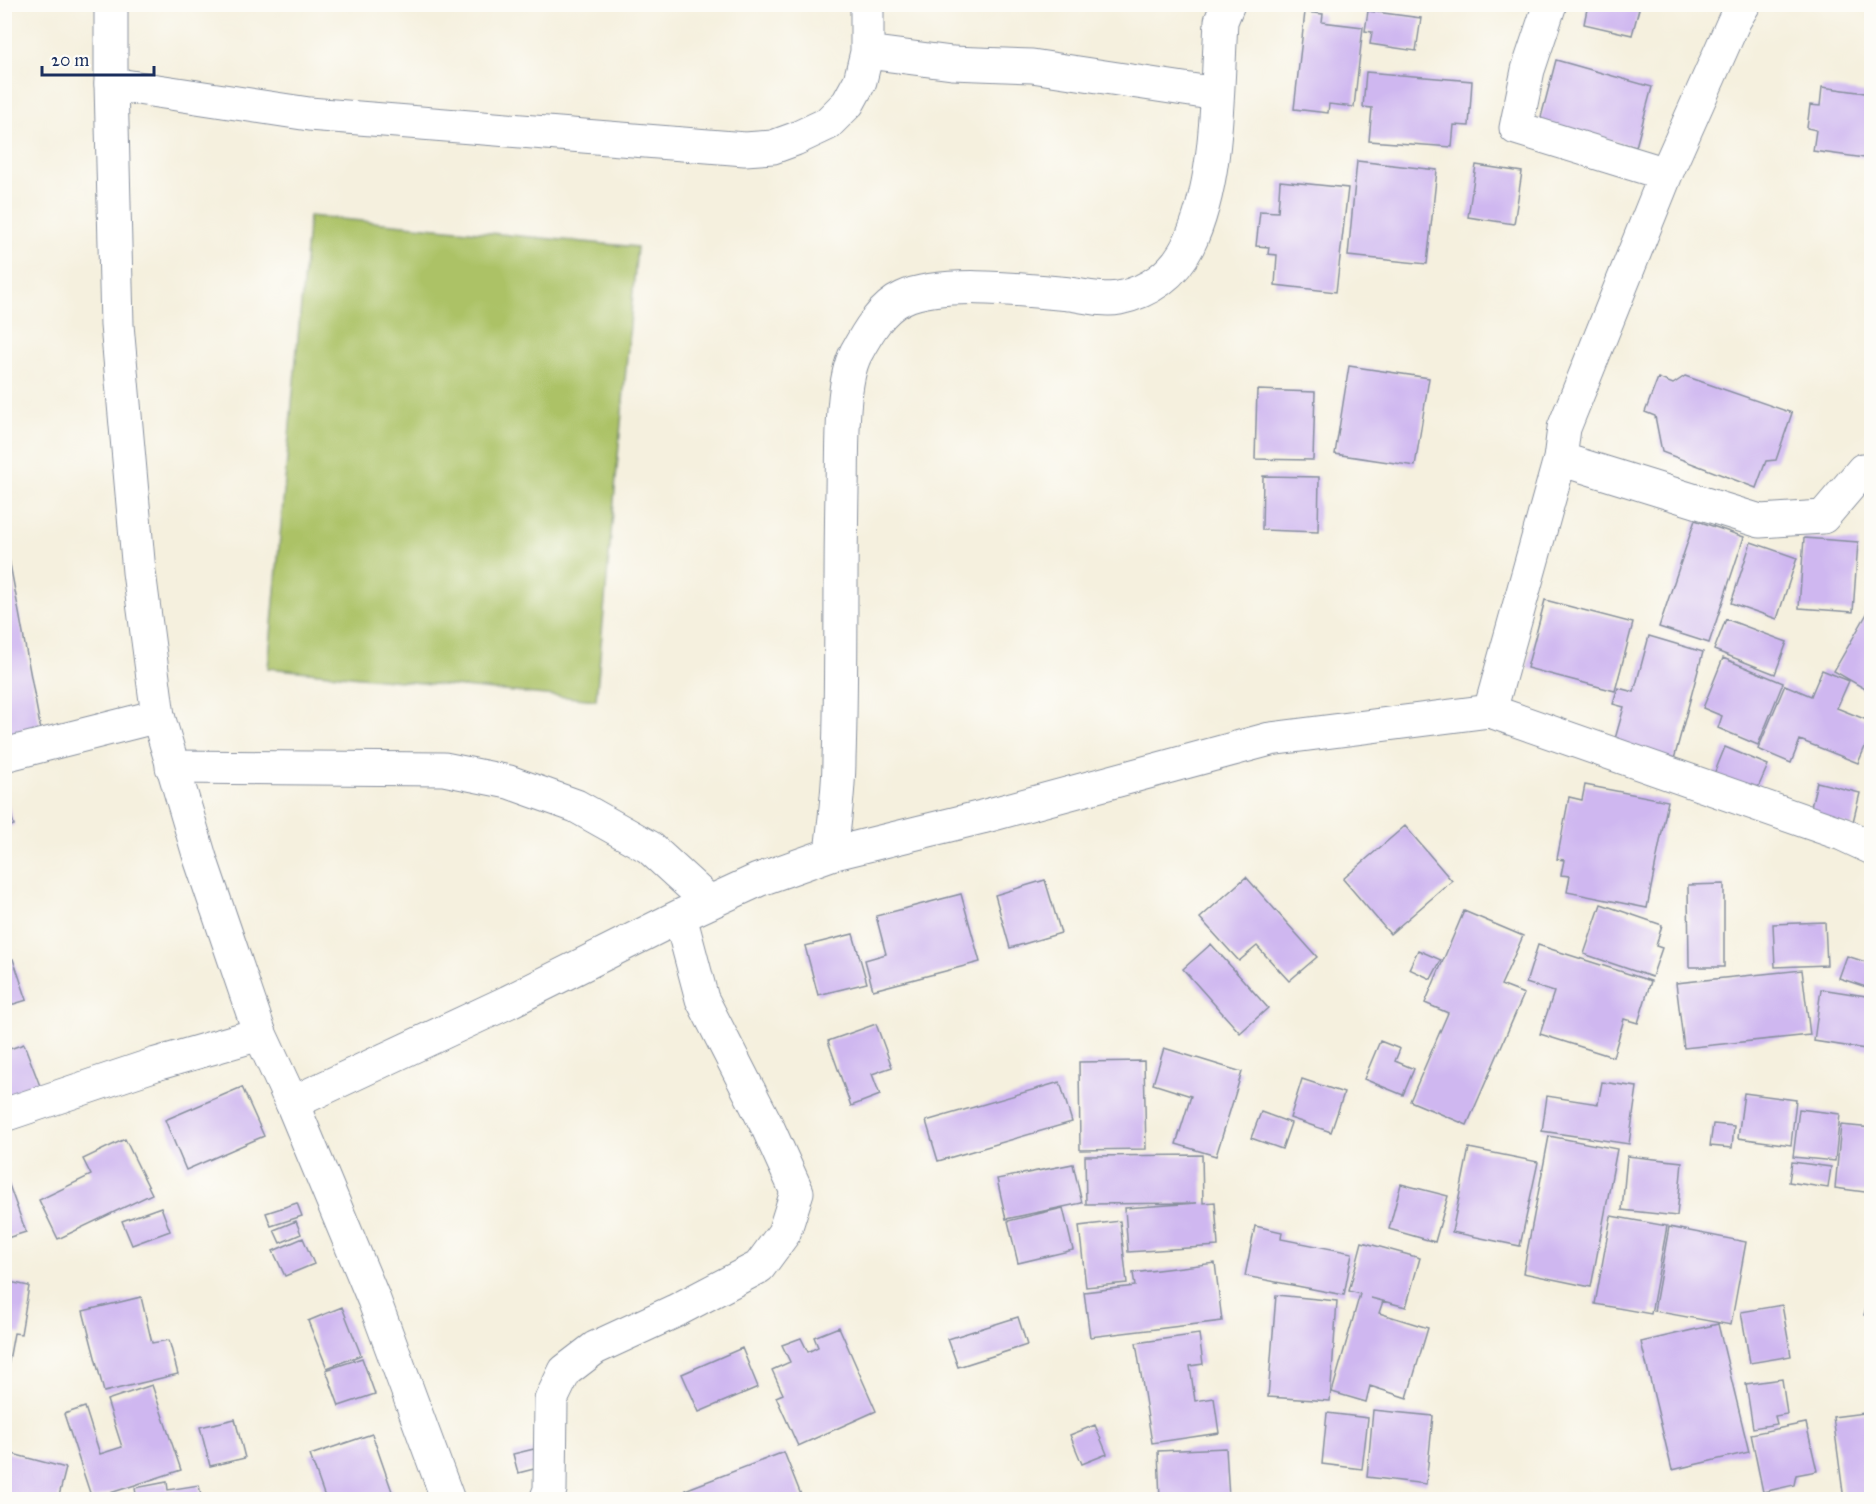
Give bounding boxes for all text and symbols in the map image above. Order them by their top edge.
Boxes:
scale bar [42,39,154,77]
text: 20 m [51,49,89,71]

